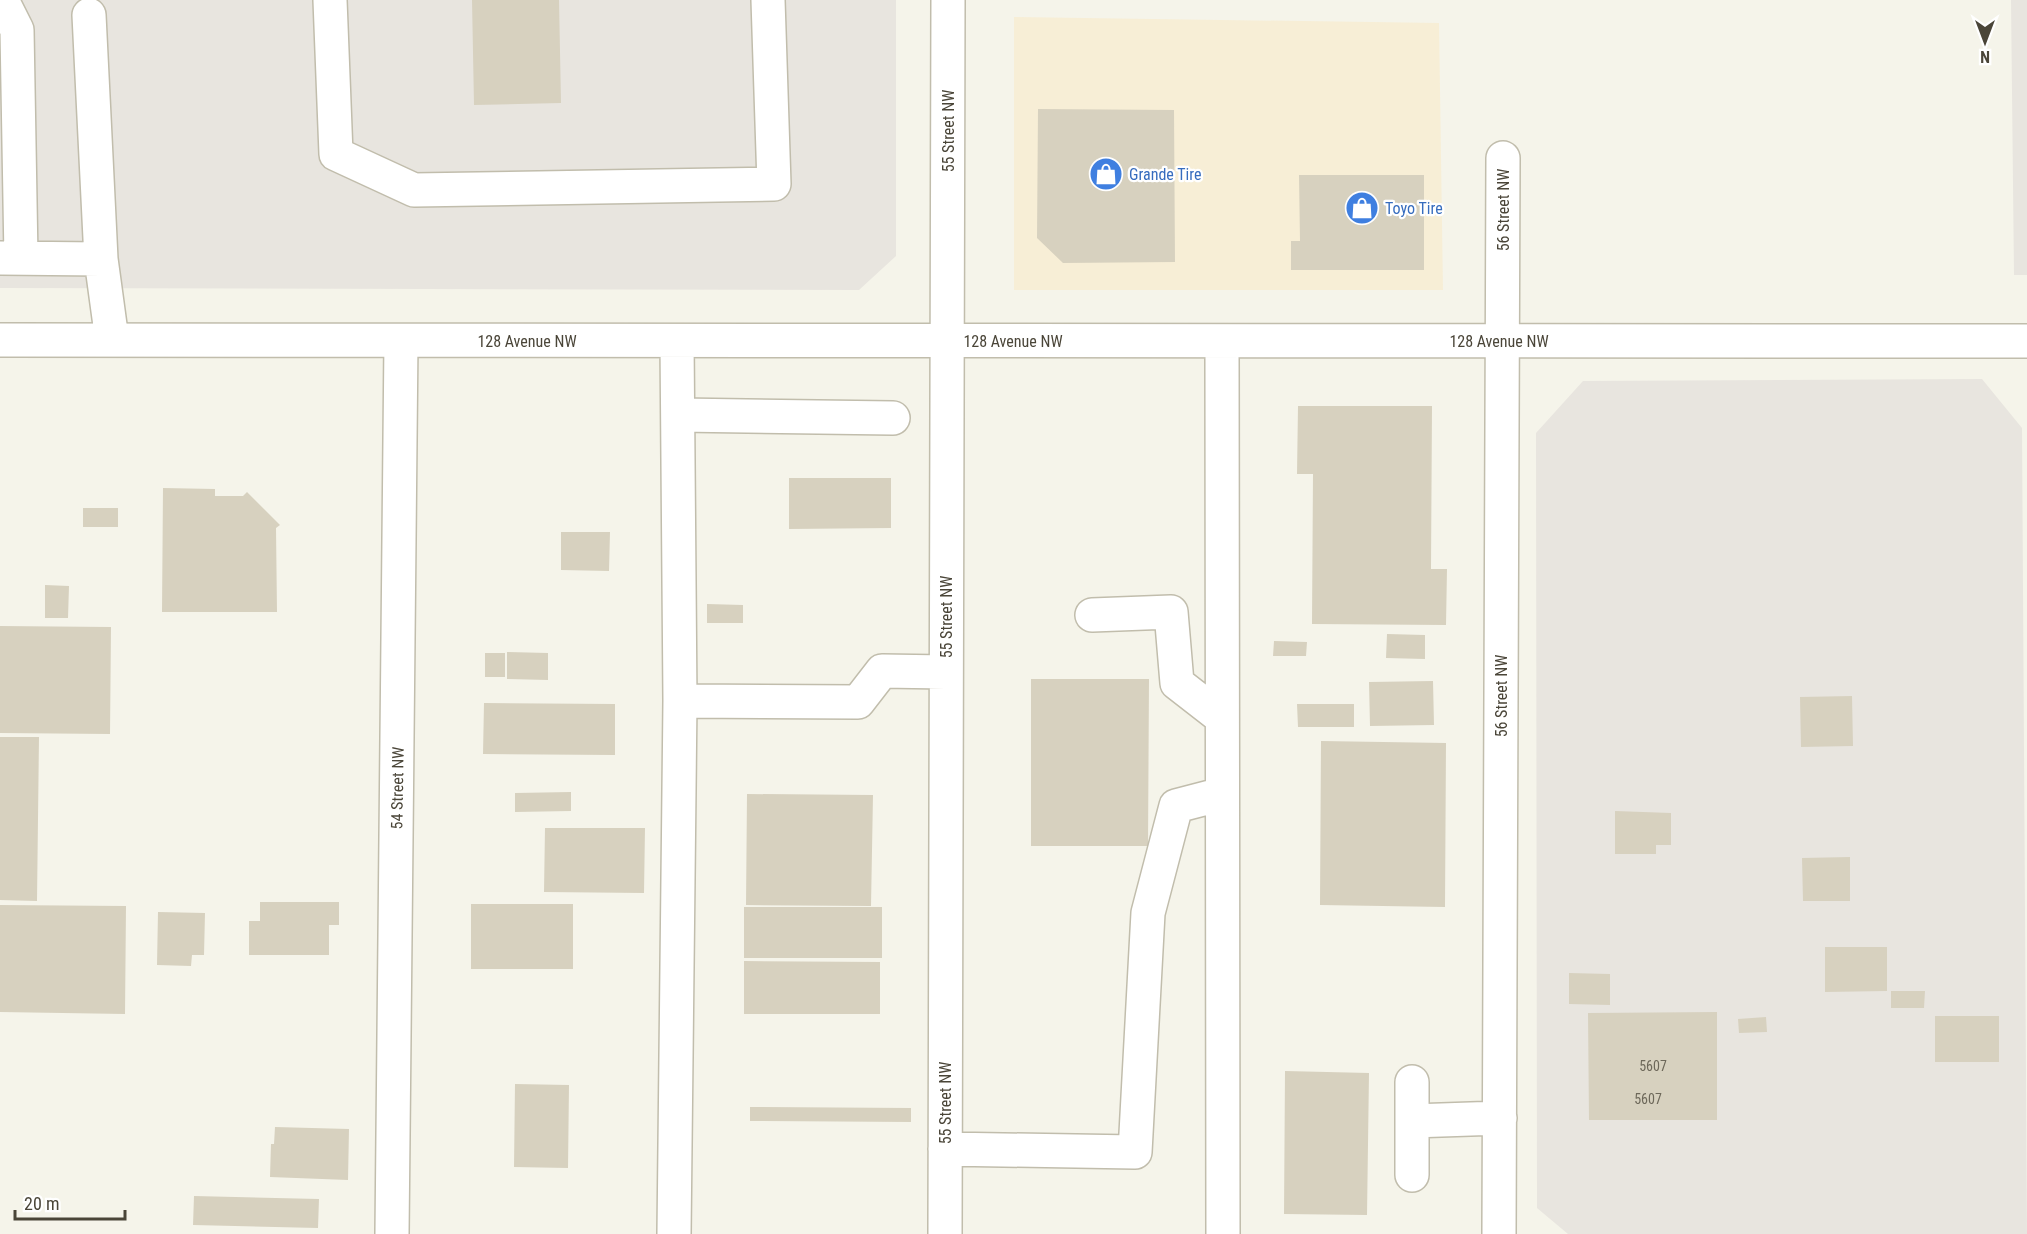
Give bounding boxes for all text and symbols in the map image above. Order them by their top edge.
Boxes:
north arrow [1955,12,2015,72]
text: N [1980,47,1990,66]
street label: 55 Street NW [939,90,958,172]
shop icon: Grande Tire [1088,156,1124,192]
place label: Grande Tire [1129,165,1201,184]
street label: 56 Street NW [1494,169,1513,251]
shop icon: Toyo Tire [1344,190,1380,226]
place label: Toyo Tire [1385,199,1443,218]
street label: 128 Avenue NW [477,332,577,351]
street label: 128 Avenue NW [963,332,1063,351]
street label: 128 Avenue NW [1449,332,1549,351]
street label: 55 Street NW [937,576,956,658]
street label: 56 Street NW [1492,655,1511,737]
street label: 54 Street NW [387,746,408,830]
house number: 5607 [1639,1058,1667,1074]
street label: 55 Street NW [936,1062,955,1144]
house number: 5607 [1634,1091,1662,1107]
scale bar [15,1183,124,1221]
text: 20 m [24,1193,59,1214]

